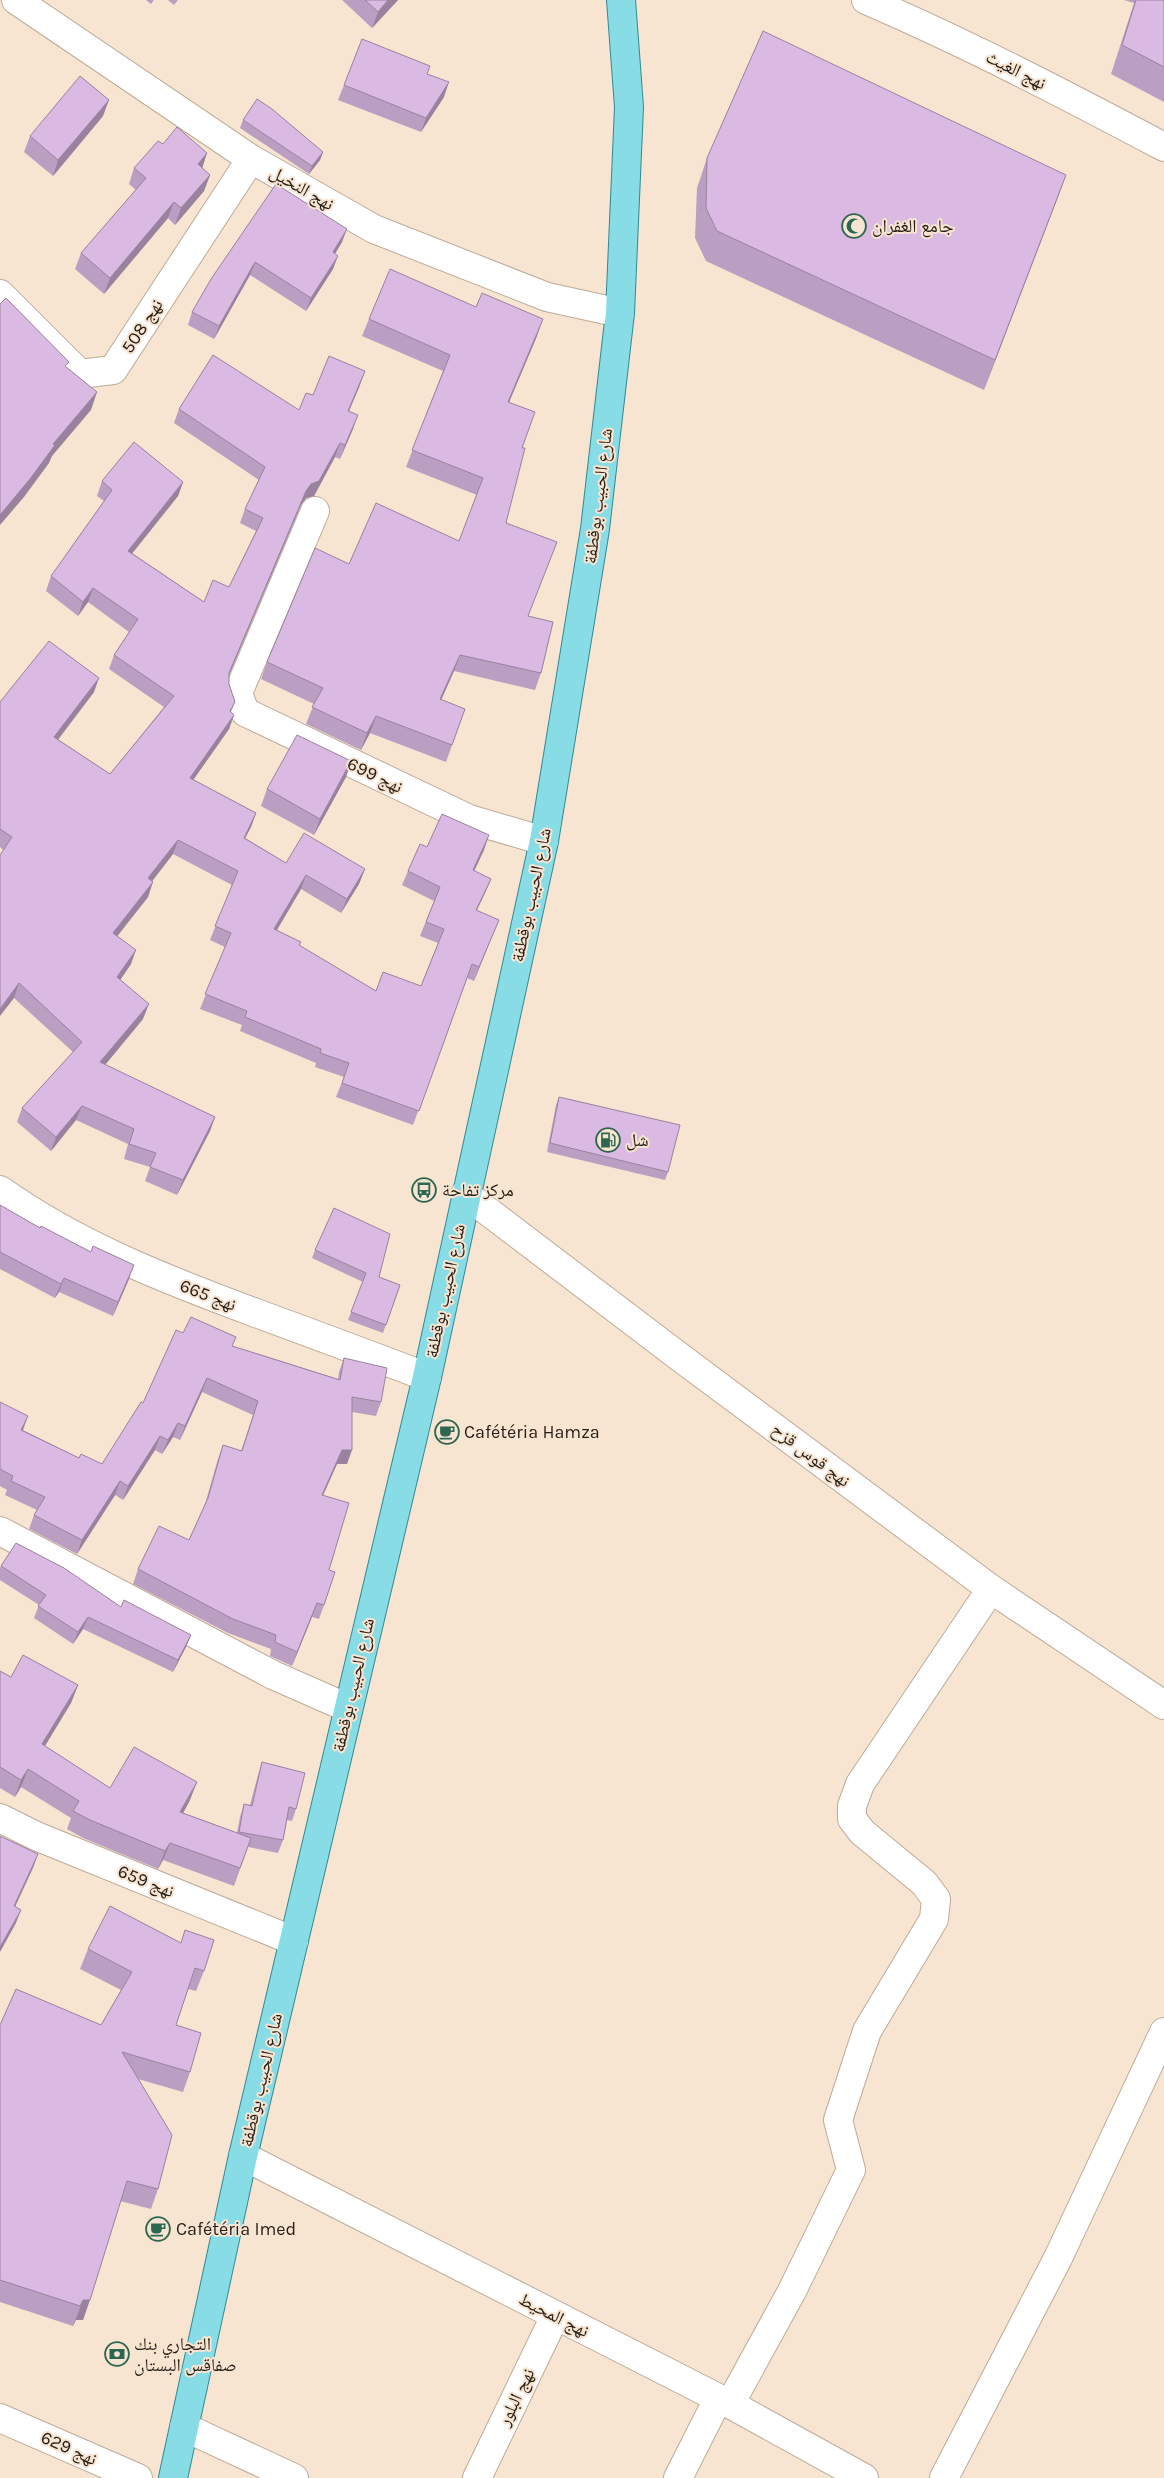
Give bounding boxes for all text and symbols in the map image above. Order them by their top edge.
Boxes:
street label: نهج الغيث [982,45,1050,95]
street label: نهج النخيل [265,161,338,216]
mosque icon: جامع الغفران [841,213,867,239]
place label: جامع الغفران [872,215,954,238]
street label: نهج 508 [116,295,168,358]
street label: شارع الحبيب بوقطفة [579,427,617,565]
street label: نهج 699 [343,752,406,799]
street label: شارع الحبيب بوقطفة [506,826,556,964]
fuel station icon: شل [595,1127,621,1153]
place label: شل [626,1129,648,1151]
bus stop icon: مركز تفاحة [411,1177,437,1203]
place label: مركز تفاحة [442,1179,514,1201]
street label: شارع الحبيب بوقطفة [420,1222,470,1360]
street label: نهج 665 [176,1274,239,1317]
street label: نهج قوس قزح [767,1418,855,1493]
cafe icon: Cafétéria Hamza [434,1419,460,1445]
place label: Cafétéria Hamza [464,1421,600,1443]
street label: شارع الحبيب بوقطفة [327,1616,379,1754]
street label: نهج 659 [114,1860,178,1903]
street label: شارع الحبيب بوقطفة [235,2011,287,2149]
cafe icon: Cafétéria Imed [145,2216,171,2242]
place label: Cafétéria Imed [176,2218,296,2240]
street label: نهج المحيط [515,2288,593,2343]
place label: التجاري بنك صفاقس البستان [134,2333,237,2376]
bank icon: التجاري بنك صفاقس البستان [104,2341,130,2367]
street label: نهج البلور [492,2365,540,2431]
street label: نهج 629 [37,2426,101,2471]

